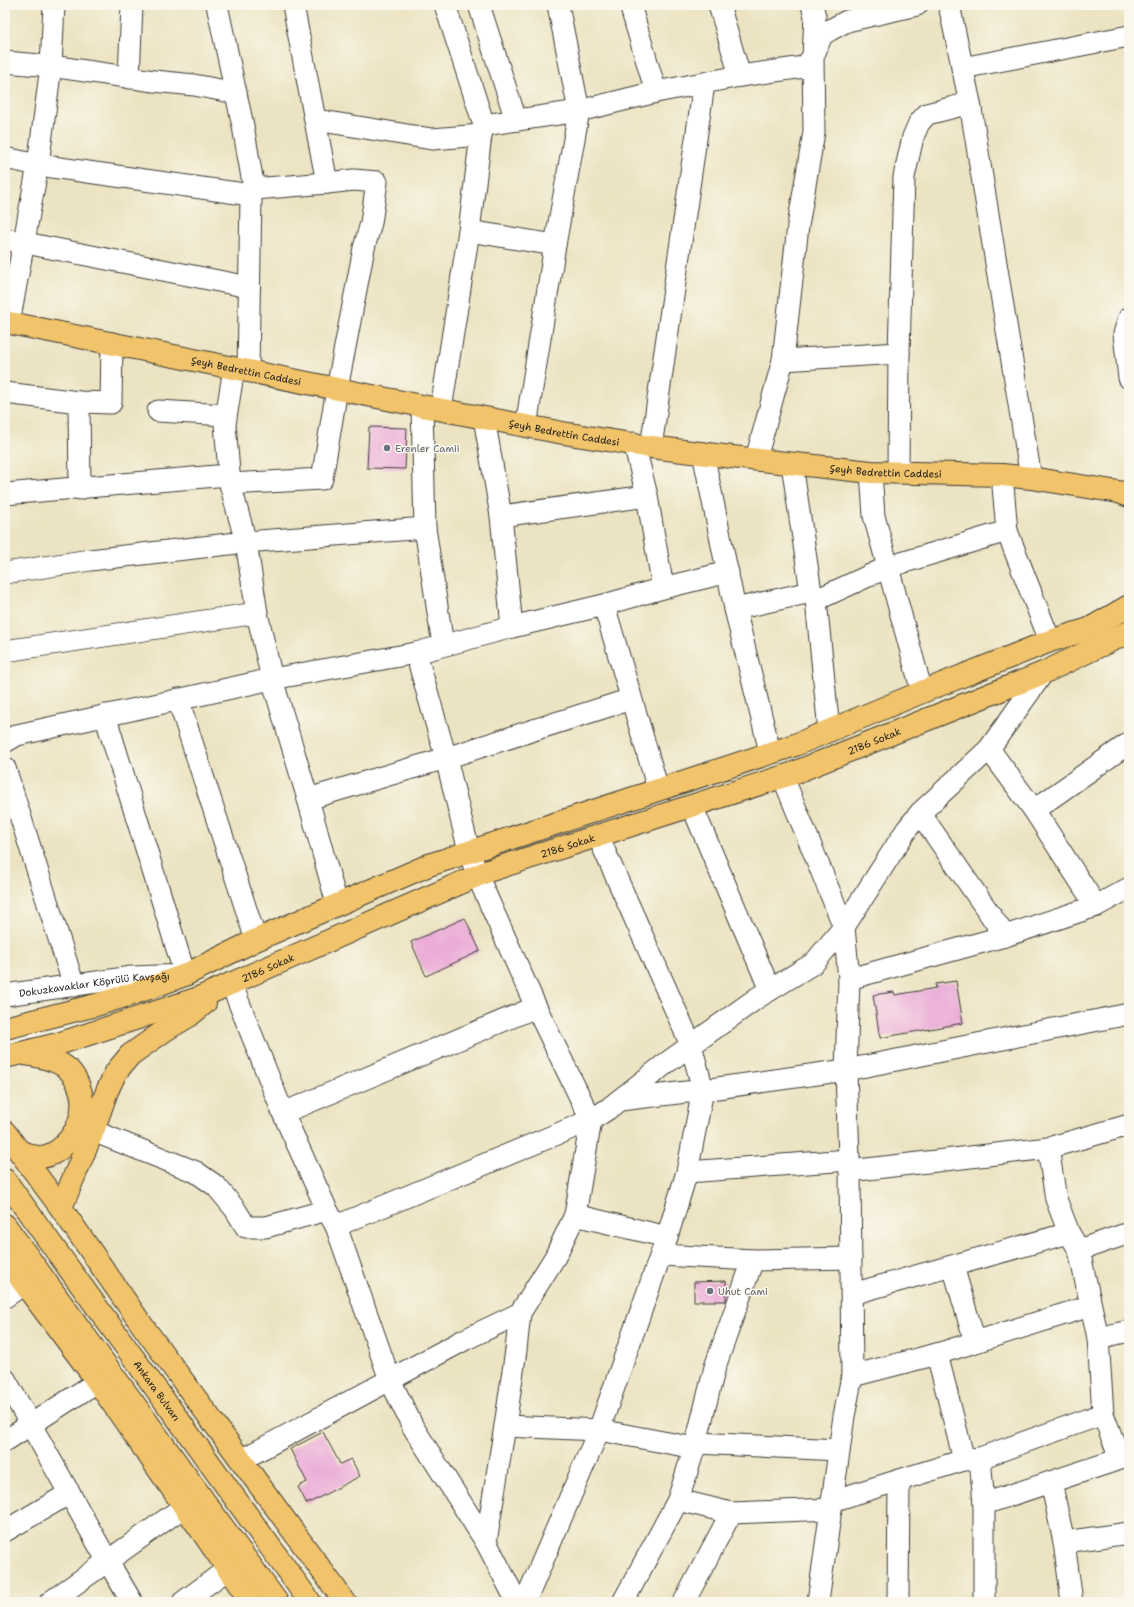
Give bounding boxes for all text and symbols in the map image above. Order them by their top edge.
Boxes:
street label: Şeyh Bedrettin Caddesi [190,353,303,388]
street label: Şeyh Bedrettin Caddesi [508,416,621,448]
place label: Erenler Camii [395,442,460,455]
marker: Erenler Camii [382,443,392,453]
street label: Şeyh Bedrettin Caddesi [829,461,942,480]
street label: 2186 Sokak [845,724,903,757]
street label: 2186 Sokak [539,831,597,860]
street label: 2186 Sokak [239,950,296,985]
street label: Dokuzkavaklar Köprülü Kavşağı [18,969,170,999]
place label: Uhut Cami [718,1285,768,1298]
marker: Uhut Cami [705,1286,715,1296]
street label: Ankara Bulvarı [131,1358,184,1424]

